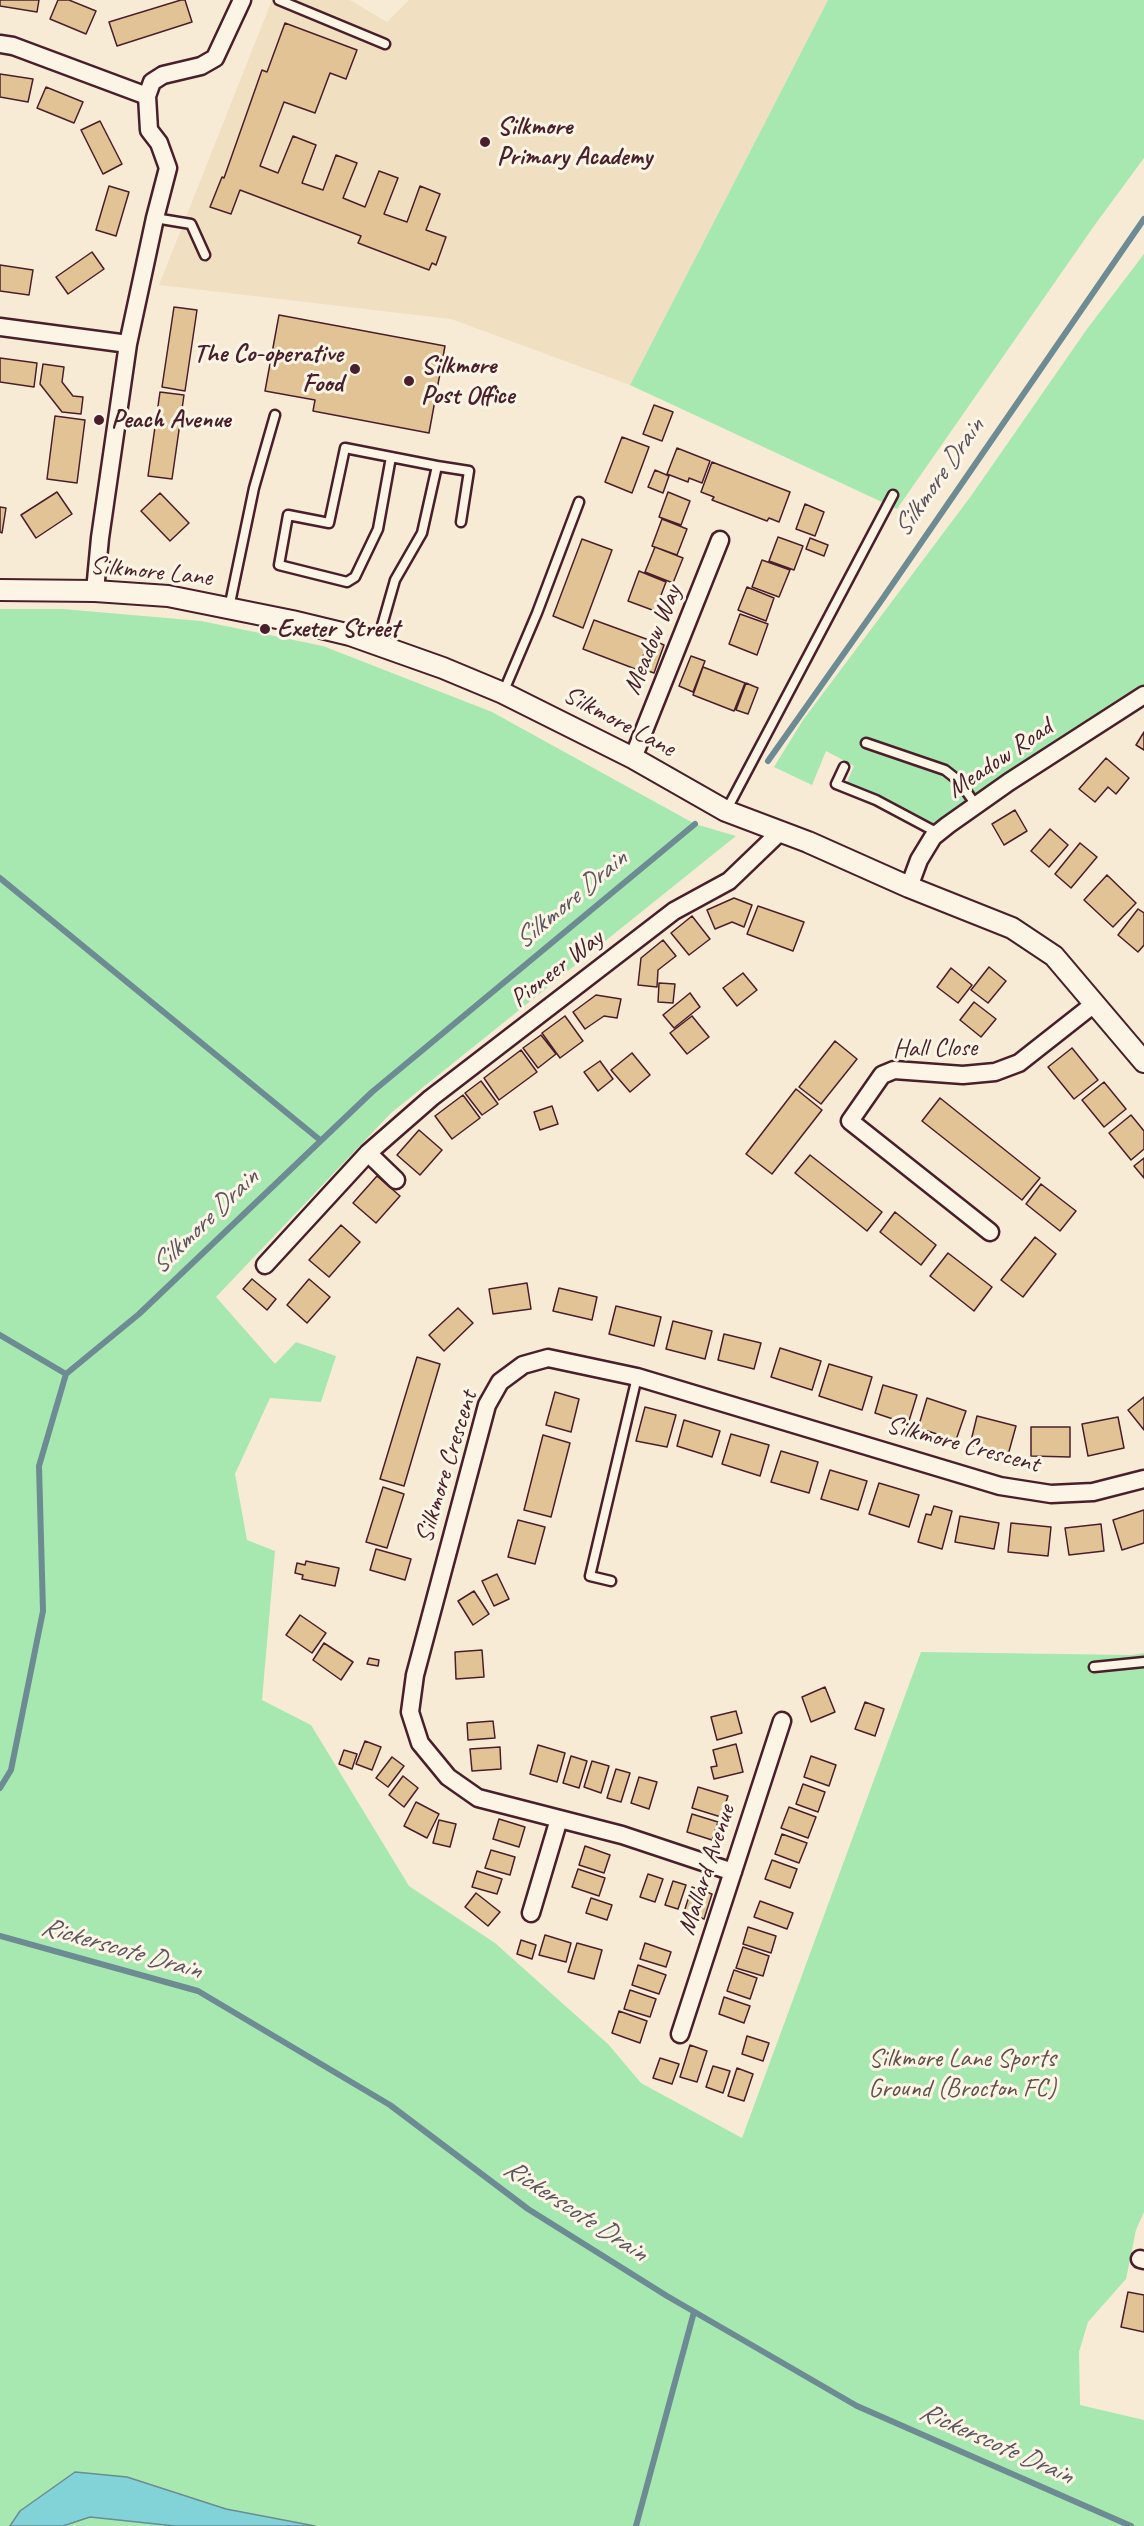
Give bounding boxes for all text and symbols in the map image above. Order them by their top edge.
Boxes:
place label: Silkmore Primary Academy [497,111,652,172]
marker: Silkmore Primary Academy [478,135,492,149]
place label: The Co-operative Food [194,338,343,400]
place label: Silkmore Post Office [421,350,514,412]
marker: The Co-operative Food [348,362,362,376]
marker: Silkmore Post Office [402,374,416,388]
place label: Peach Avenue [111,404,230,436]
water label: Silkmore Drain [886,412,992,544]
marker: Peach Avenue [92,413,106,427]
street label: Silkmore Lane [89,550,213,594]
street label: Meadow Way [617,581,689,699]
place label: Exeter Street [277,613,399,645]
marker: Exeter Street [258,622,272,636]
street label: Silkmore Lane [558,680,680,764]
street label: Meadow Road [941,712,1059,806]
water label: Silkmore Drain [508,843,634,957]
street label: Pioneer Way [504,923,610,1015]
street label: Hall Close [893,1033,977,1065]
water label: Silkmore Drain [144,1163,266,1281]
street label: Silkmore Crescent [409,1387,485,1547]
street label: Silkmore Crescent [883,1410,1043,1480]
street label: Mallard Avenue [671,1801,743,1939]
water label: Rickerscote Drain [38,1911,204,1987]
park label: Silkmore Lane Sports Ground (Brocton FC) [868,2043,1056,2104]
water label: Rickerscote Drain [497,2153,653,2269]
water label: Rickerscote Drain [914,2396,1078,2492]

